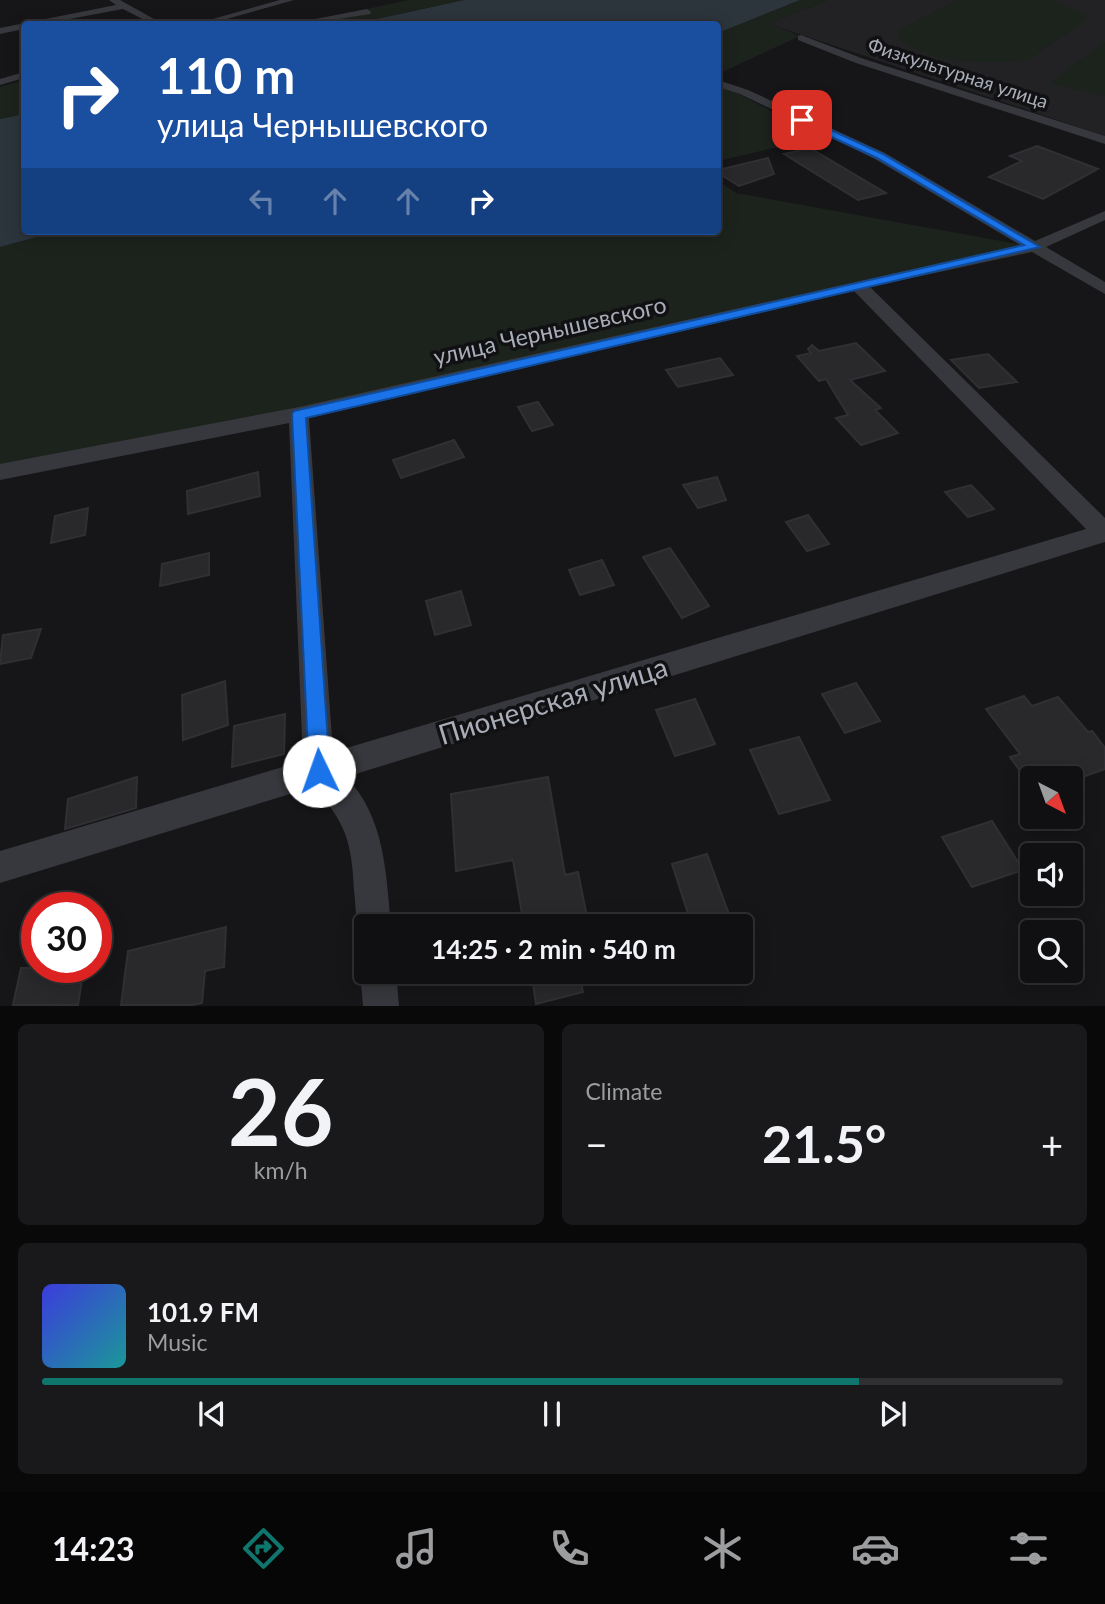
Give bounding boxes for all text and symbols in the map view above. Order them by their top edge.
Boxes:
street label: Физкультурная улица [865,33,1051,113]
text: 110 m [157,46,295,104]
icon: right [42,49,133,140]
pin [772,90,832,150]
icon: arrive [783,101,821,139]
text: улица Чернышевского [157,105,488,144]
icon: left [243,182,281,220]
icon: ahead [316,182,354,220]
icon: ahead [389,182,427,220]
icon: right [462,182,500,220]
street label: улица Чернышевского [431,290,669,370]
street label: Пионерская улица [434,649,671,751]
position arrow [282,734,356,808]
north arrow [1020,766,1083,830]
map controls [1020,766,1083,983]
button: sound [1020,843,1083,906]
speed limit sign: 30 [21,892,112,983]
button: search [1020,920,1083,983]
text: 14:25 · 2 min · 540 m [431,933,676,965]
text: 26 [228,1056,334,1165]
text: Climate [586,1077,662,1105]
text: 21.5° [762,1112,886,1174]
text: − [586,1121,608,1167]
text: + [1041,1121,1063,1167]
text: km/h [254,1156,308,1184]
text: 101.9 FM [147,1296,259,1328]
text: Music [147,1328,207,1356]
icon: previous [193,1395,231,1433]
icon: pause [533,1395,571,1433]
icon: next [874,1395,912,1433]
icon: directions [239,1524,288,1573]
icon: music [392,1524,441,1573]
icon: phone [545,1524,594,1573]
icon: climate [698,1524,747,1573]
icon: car [851,1524,900,1573]
icon: filters [1004,1524,1053,1573]
text: 14:23 [52,1529,135,1568]

